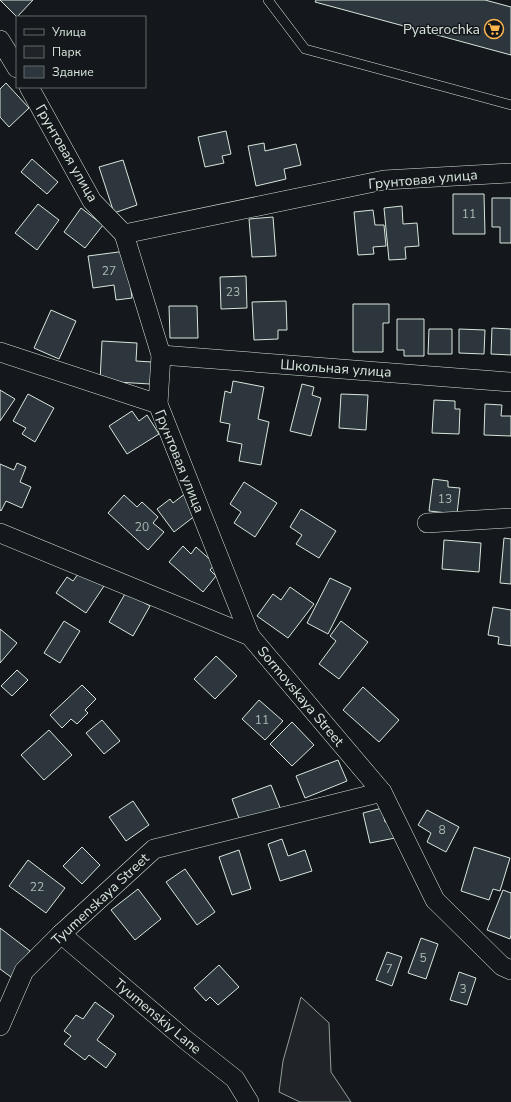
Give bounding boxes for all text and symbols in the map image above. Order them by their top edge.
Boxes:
legend [16,16,146,88]
supermarket icon: Pyaterochka [483,18,505,40]
place label: Pyaterochka [403,20,480,39]
text: Улица [51,24,86,40]
text: Парк [52,44,82,60]
text: Здание [52,64,94,80]
street label: Грунтовая улица [31,101,102,206]
street label: Грунтовая улица [368,165,479,194]
house number: 11 [462,206,476,222]
house number: 27 [102,263,116,279]
house number: 23 [226,284,240,300]
street label: Школьная улица [280,355,392,382]
street label: Грунтовая улица [150,407,209,516]
house number: 13 [438,491,452,507]
house number: 20 [135,519,149,535]
street label: Sormovskaya Street [253,642,348,751]
house number: 11 [255,712,269,728]
house number: 8 [438,822,446,838]
street label: Tyumenskaya Street [47,849,153,950]
house number: 22 [30,879,44,895]
house number: 5 [419,950,427,966]
house number: 7 [385,961,393,977]
street label: Tyumenskiy Lane [110,974,205,1058]
house number: 3 [459,981,467,997]

